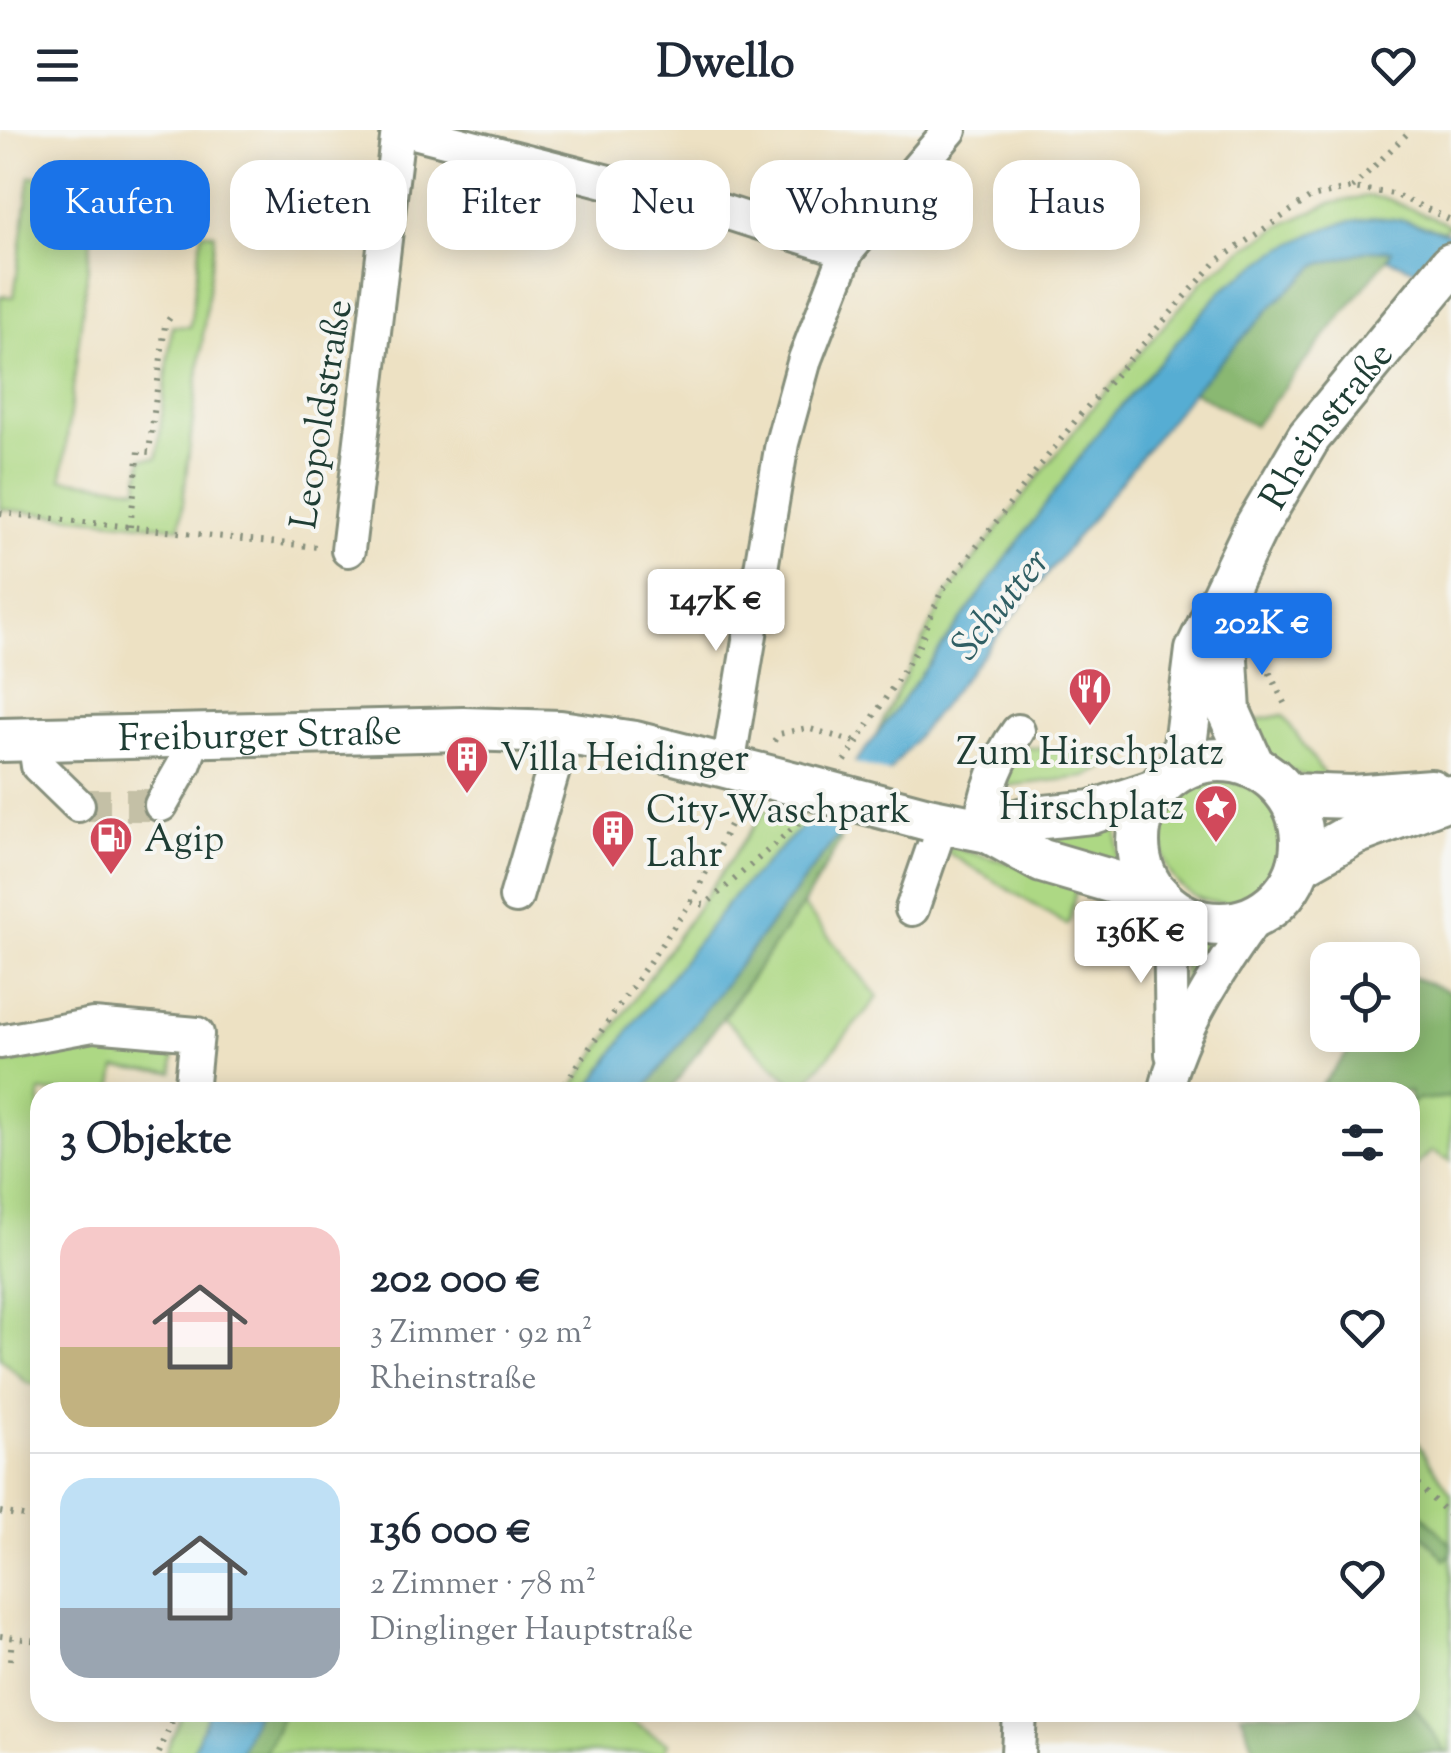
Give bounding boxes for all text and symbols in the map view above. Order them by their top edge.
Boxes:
text: Dwello [656,33,795,98]
icon: menu [30,38,85,93]
icon: heart [1366,38,1421,93]
chip: Kaufen [30,160,210,250]
chip: Mieten [230,160,407,250]
chip: Filter [427,160,576,250]
chip: Neu [596,160,730,250]
chip: Wohnung [750,160,973,250]
chip: Haus [993,160,1140,250]
street label: Leopoldstraße [279,296,369,533]
street label: Rheinstraße [1249,331,1408,521]
water label: Schutter [940,538,1065,674]
pin: 147K € [635,569,797,654]
text: 147K € [670,578,762,624]
pin: 202K € [1181,593,1343,678]
text: 202K € [1214,602,1310,648]
restaurant icon: Zum Hirschplatz [1067,666,1113,727]
street label: Freiburger Straße [118,707,402,768]
place label: Zum Hirschplatz [956,728,1224,782]
building icon: Villa Heidinger [444,734,490,795]
place label: Villa Heidinger [500,734,749,788]
place label: Hirschplatz [999,783,1184,837]
place icon: Hirschplatz [1193,783,1239,844]
place label: City-Waschpark Lahr [646,786,911,884]
building icon: City-Waschpark Lahr [590,808,636,869]
fuel station icon: Agip [88,815,134,876]
place label: Agip [144,815,224,869]
pin: 136K € [1060,901,1222,986]
text: 136K € [1096,910,1186,956]
map controls [1310,942,1420,1052]
button: locate [1310,942,1420,1052]
text: 3 Objekte [60,1112,232,1172]
icon: filters [1335,1115,1390,1170]
text: 202 000 € [370,1251,541,1311]
icon: home [140,1267,260,1387]
icon: heart [1335,1300,1390,1355]
text: 3 Zimmer · 92 m² [370,1311,593,1357]
text: Rheinstraße [370,1357,536,1403]
text: 136 000 € [370,1502,532,1562]
icon: home [140,1518,260,1638]
icon: heart [1335,1551,1390,1606]
text: 2 Zimmer · 78 m² [370,1562,596,1608]
text: Dinglinger Hauptstraße [370,1608,693,1654]

